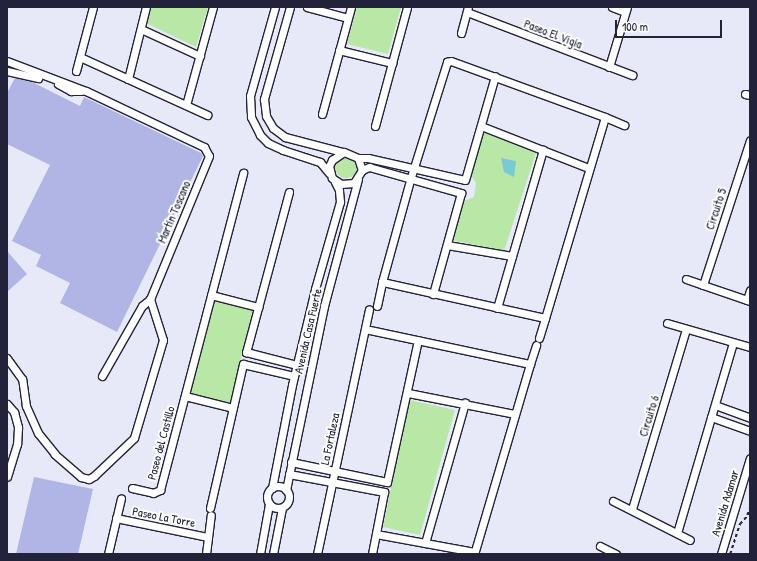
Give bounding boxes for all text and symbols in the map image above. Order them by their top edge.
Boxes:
scale bar [617,12,724,38]
street label: Paseo El Vigía [522,16,584,52]
text: 100 m [622,18,648,35]
street label: Martín Toscano [154,179,194,245]
street label: Circuito 5 [703,186,729,232]
street label: Avenida Casa Fuerte [291,287,325,375]
street label: Circuito 6 [636,394,662,438]
street label: Paseo del Castillo [144,405,178,481]
street label: La Fortaleza [317,412,343,466]
street label: Avenida Adamar [708,468,742,538]
street label: Paseo La Torre [131,504,197,530]

